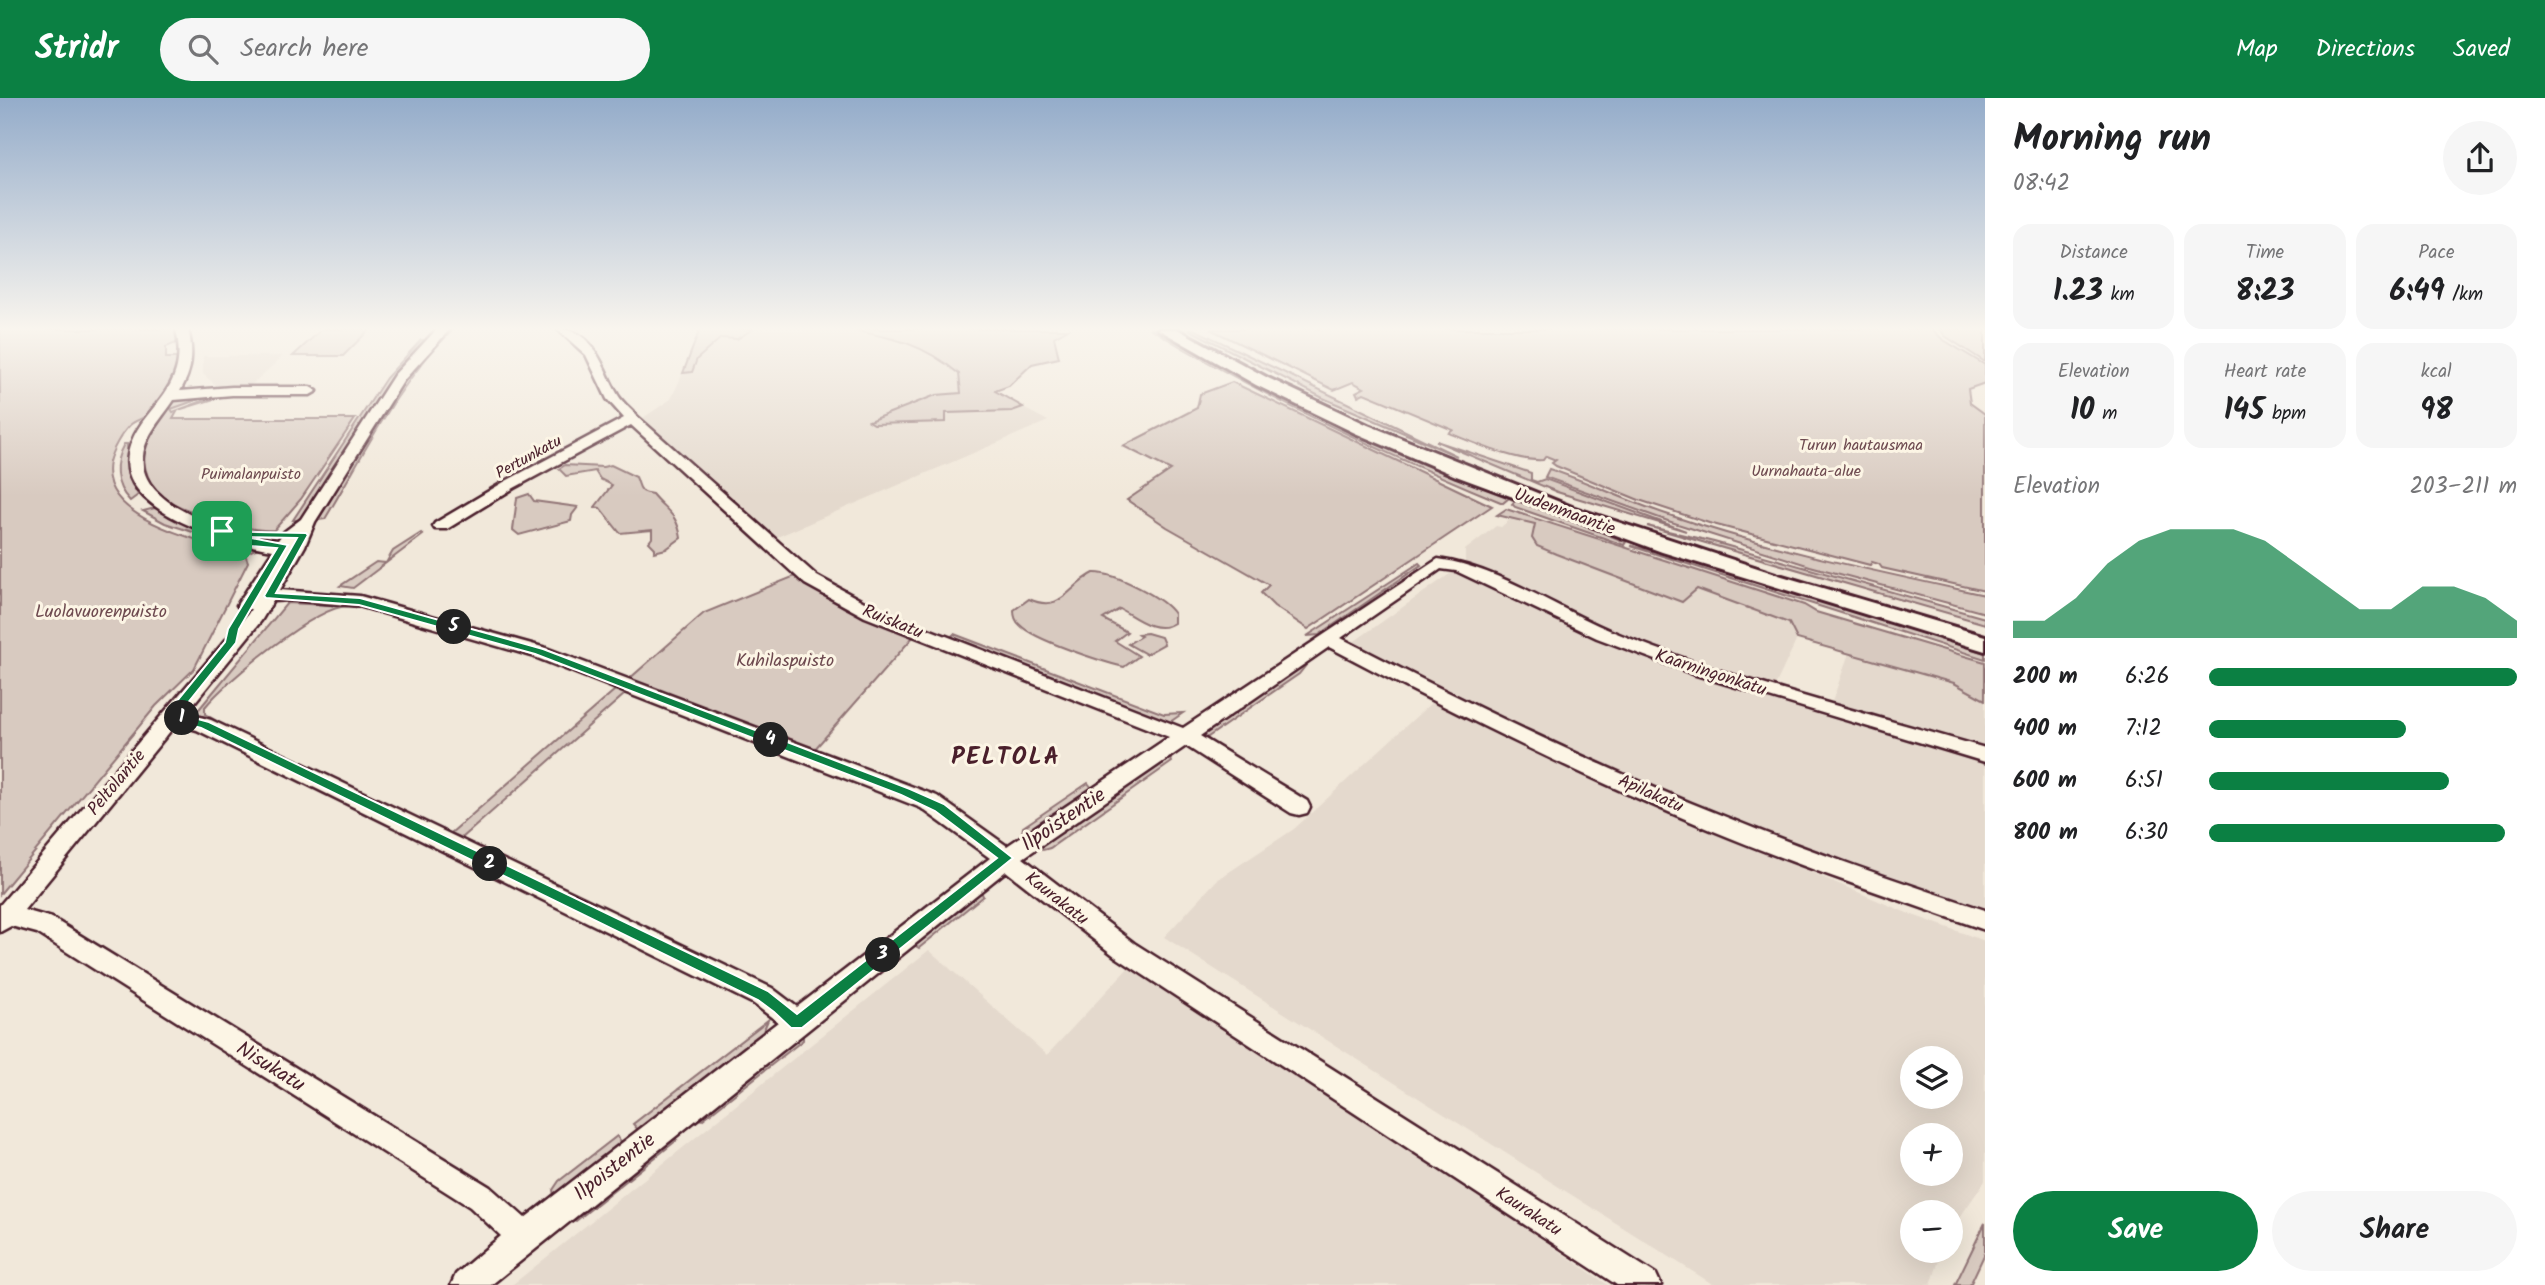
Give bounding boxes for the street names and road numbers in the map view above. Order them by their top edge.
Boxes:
street label: Pertunkatu [491,429,567,486]
street label: Uudenmaantie [1510,481,1619,544]
street label: Ruiskatu [858,597,928,648]
street label: Kaarningonkatu [1651,642,1770,705]
street label: Peltolantie [81,743,154,823]
street label: Apilakatu [1613,767,1688,822]
street label: Ilpoistentie [1015,779,1114,861]
street label: Kaurakatu [1018,865,1095,934]
street label: Nisukatu [229,1033,311,1101]
street label: Ilpoistentie [567,1124,664,1210]
street label: Kaurakatu [1489,1180,1568,1245]

